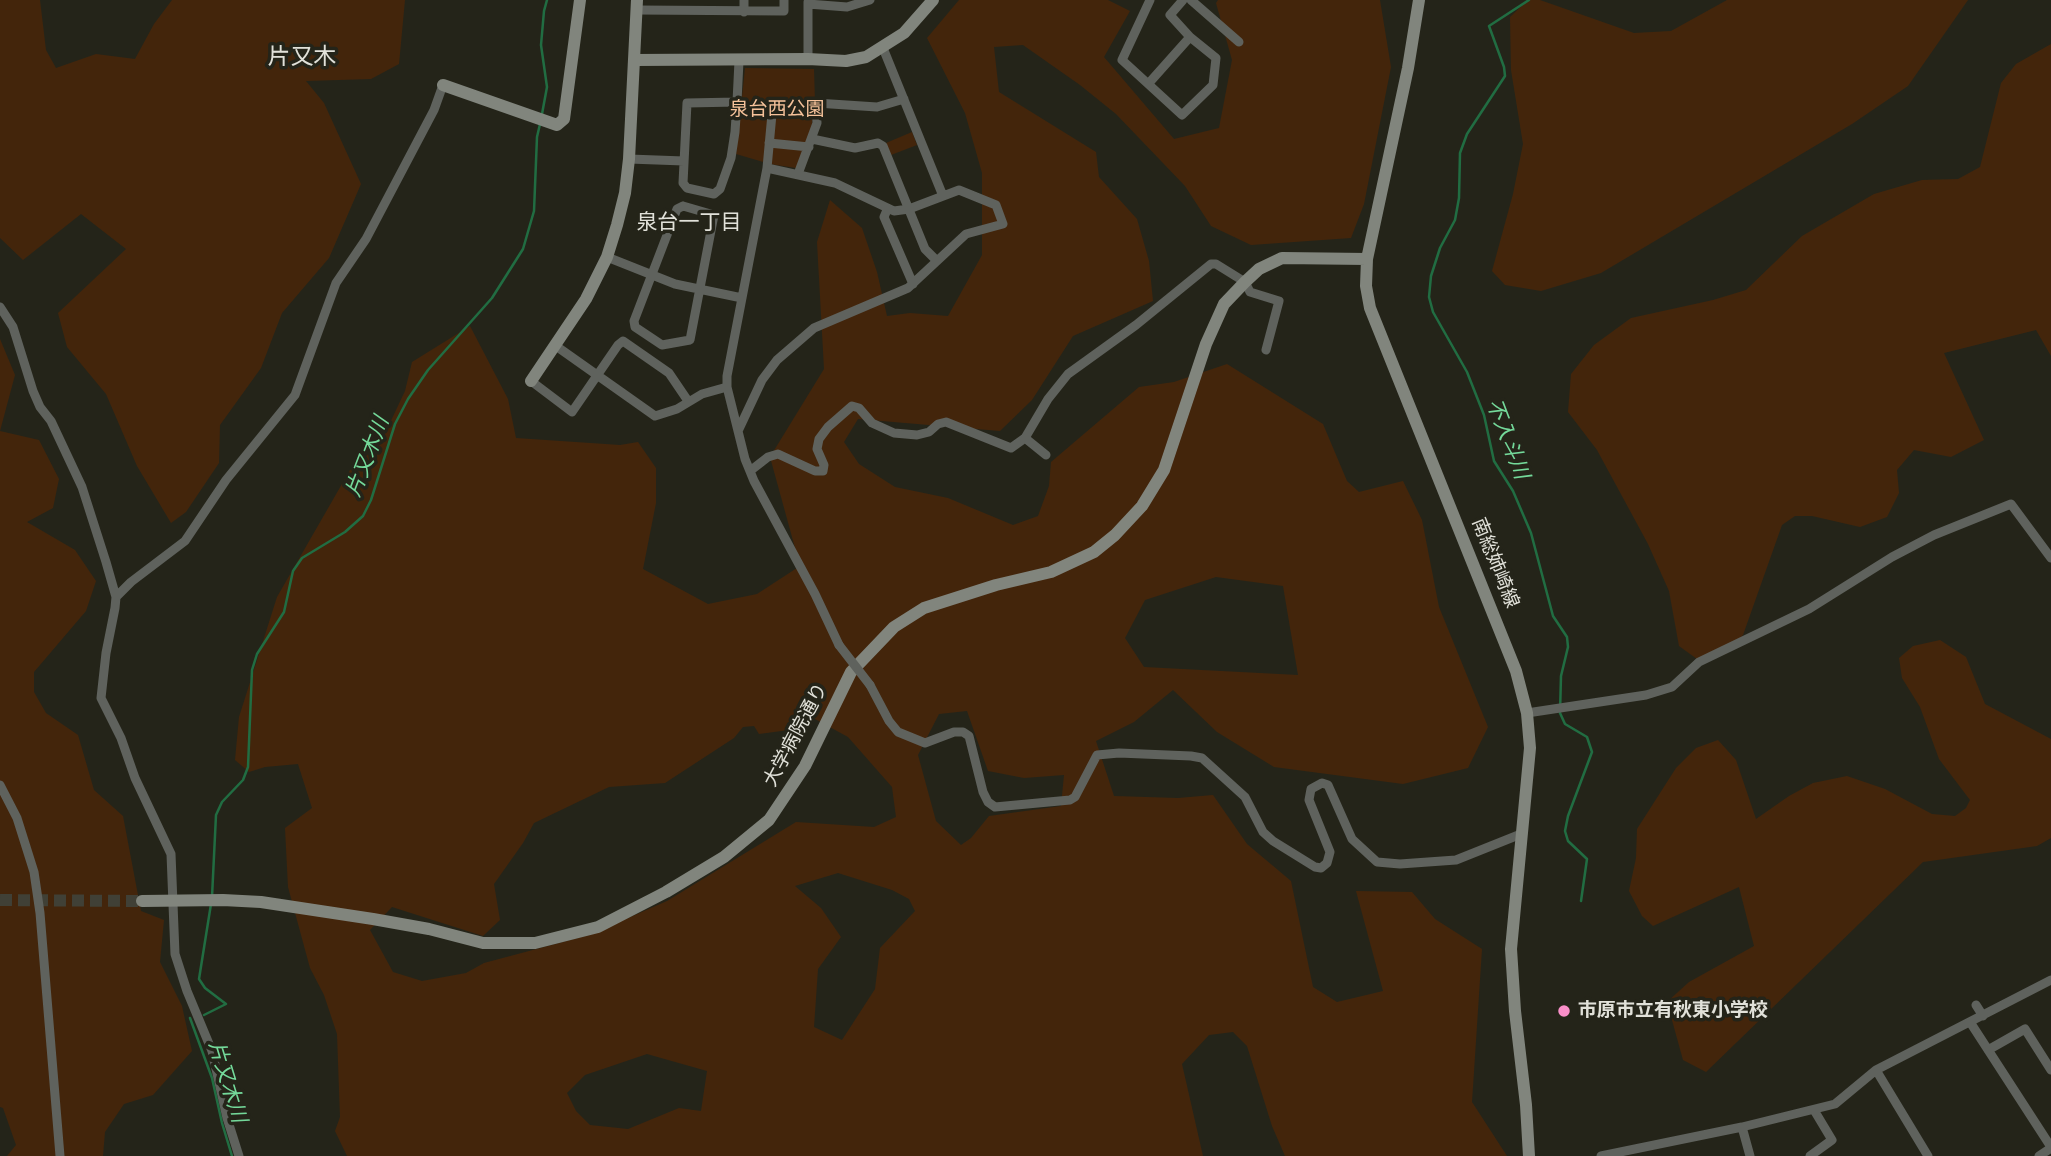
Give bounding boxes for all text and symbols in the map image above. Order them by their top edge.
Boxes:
district label: 片又木 [268,43,336,71]
park label: 泉台西公園 [730,99,824,121]
district label: 泉台一丁目 [637,210,741,236]
water label: 不入斗川 [1480,395,1534,483]
water label: 片又木川 [341,413,395,501]
street label: 南総姉崎線 [1467,515,1523,611]
street label: 大学病院通り [759,679,833,791]
place label: 市原市立有秋東小学校 [1578,1000,1768,1022]
marker: 市原市立有秋東小学校 [1556,1003,1572,1019]
water label: 片又木川 [203,1038,251,1126]

